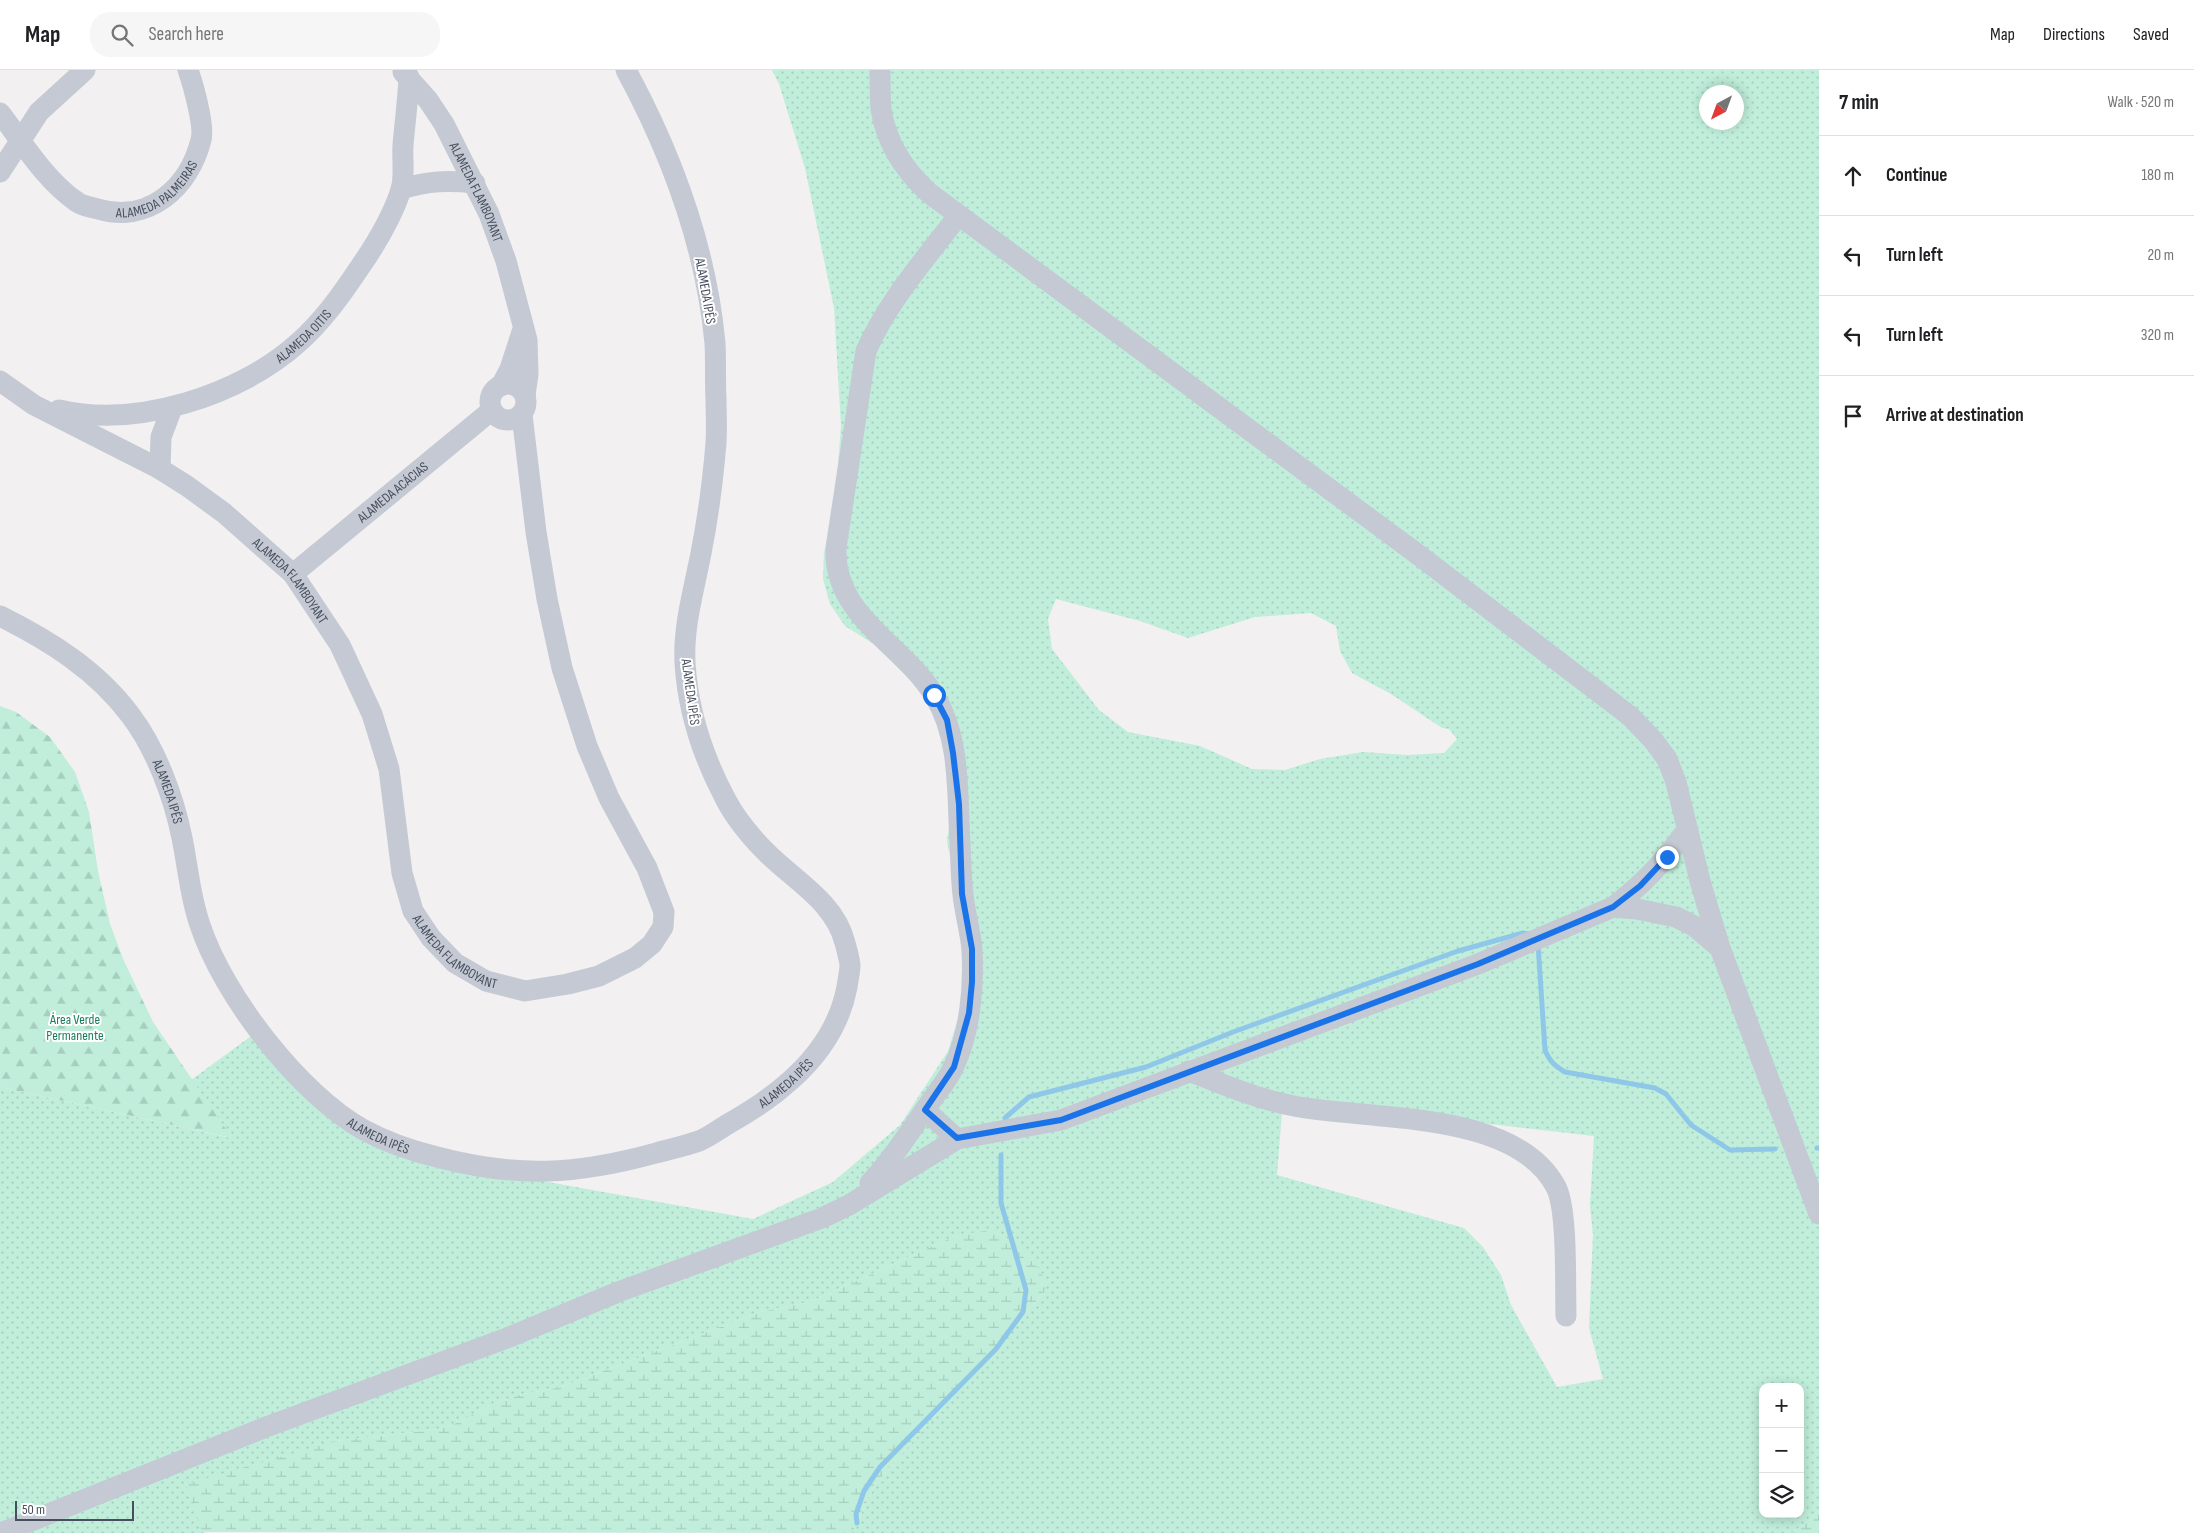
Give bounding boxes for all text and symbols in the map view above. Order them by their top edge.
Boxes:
search box [90,12,440,57]
text: Map [25,20,60,49]
icon: search [108,21,136,49]
text: Search here [148,23,224,46]
text: Map [1990,24,2015,45]
text: Directions [2043,24,2105,45]
text: Saved [2133,24,2169,45]
north arrow [1699,85,1744,130]
text: 7 min [1839,90,1879,115]
text: Walk · 520 m [2108,93,2174,112]
street label: ALAMEDA FLAMBOYANT [445,139,507,245]
street label: ALAMEDA PALMEIRAS [115,158,201,222]
icon: ahead [1839,162,1867,190]
text: Continue [1886,164,1947,187]
text: 180 m [2141,166,2174,185]
icon: left [1839,242,1867,270]
text: Turn left [1886,244,1943,267]
text: 20 m [2147,246,2174,265]
street label: ALAMEDA IPÊS [691,256,720,325]
street label: ALAMEDA OITIS [272,306,335,368]
icon: left [1839,322,1867,350]
text: Turn left [1886,324,1943,347]
text: 320 m [2141,326,2174,345]
icon: arrive [1839,402,1867,430]
text: Arrive at destination [1886,404,2024,427]
street label: ALAMEDA ACÁCIAS [353,458,432,527]
street label: ALAMEDA FLAMBOYANT [248,534,332,627]
street label: ALAMEDA IPÊS [677,657,704,726]
route start [923,684,946,707]
street label: ALAMEDA IPÊS [148,756,186,826]
route end [1656,846,1679,869]
street label: ALAMEDA FLAMBOYANT [408,911,499,993]
park label: Área Verde Permanente [46,1011,104,1044]
street label: ALAMEDA IPÊS [755,1055,817,1112]
street label: ALAMEDA IPÊS [343,1113,412,1158]
map controls [1759,1383,1804,1518]
button: + [1759,1383,1804,1428]
button: − [1759,1428,1804,1473]
button: layers [1759,1473,1804,1518]
scale bar [15,1498,134,1521]
text: 50 m [22,1501,45,1518]

